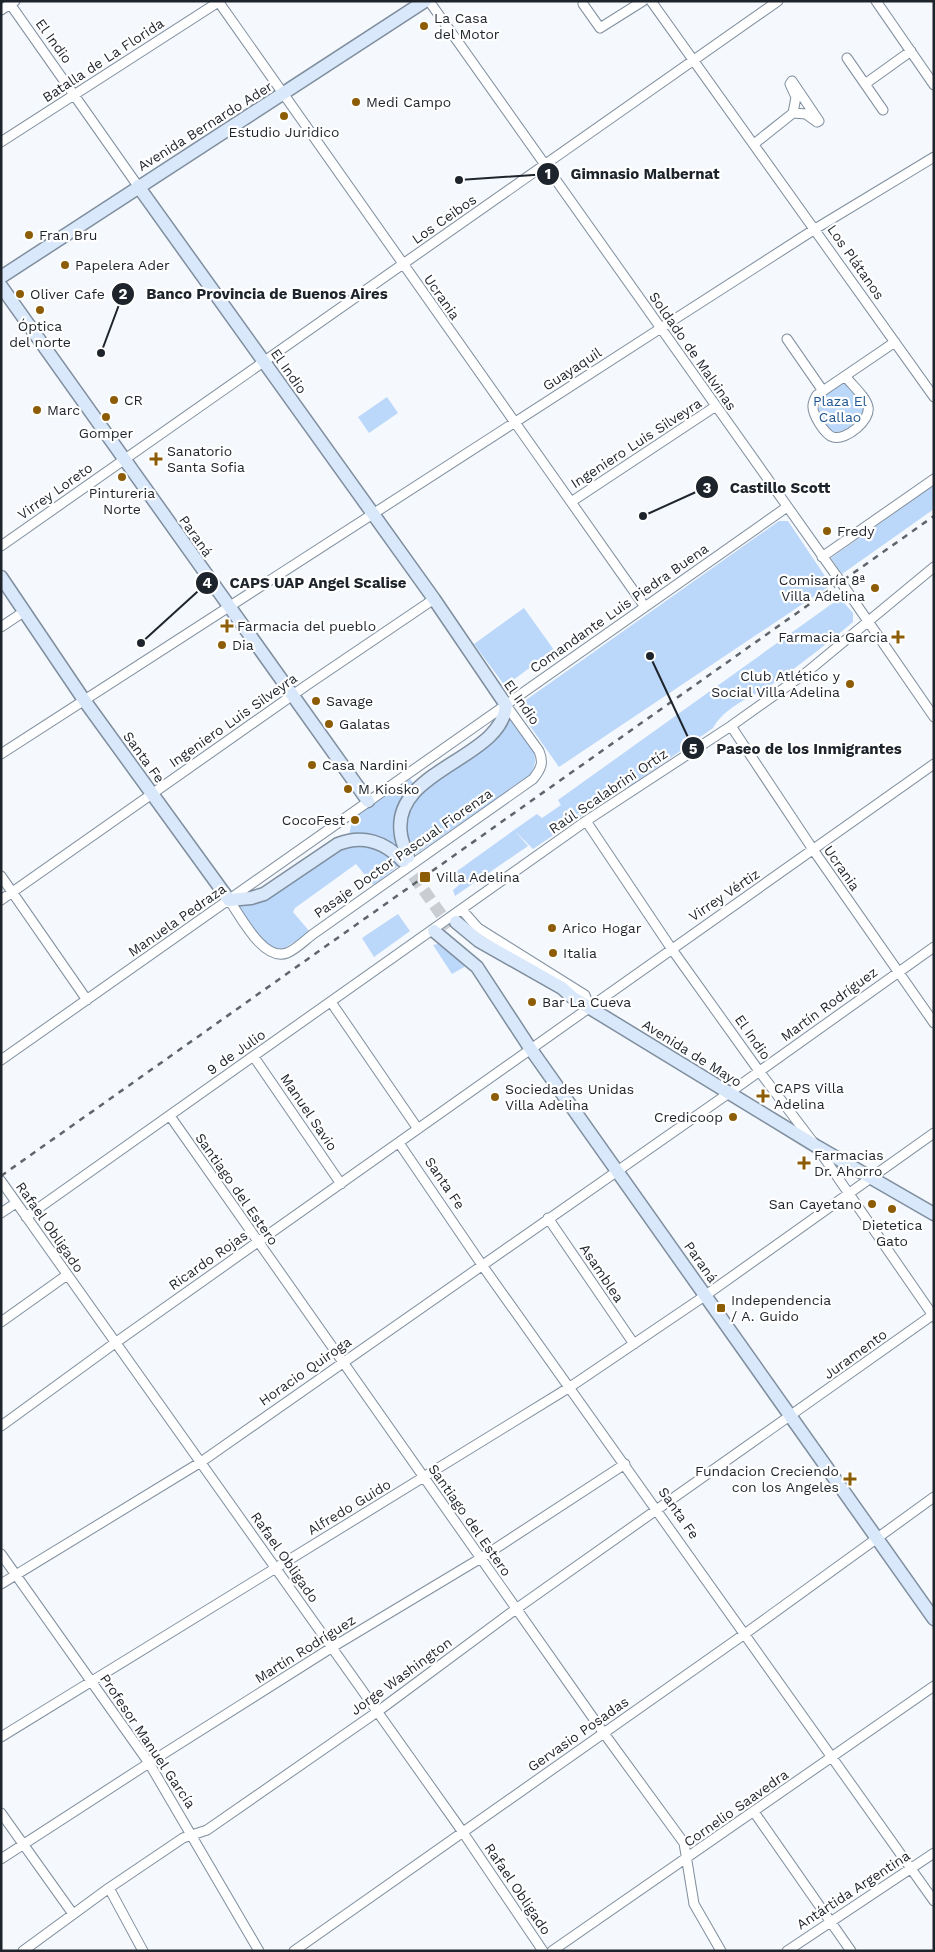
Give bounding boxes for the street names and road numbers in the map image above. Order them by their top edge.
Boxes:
street label: Batalla de La Florida [39,15,167,105]
street label: El Indio [32,16,76,66]
street label: Avenida Bernardo Ader [135,78,276,174]
street label: Los Ceibos [409,191,479,247]
street label: Los Plátanos [824,222,888,302]
street label: Ucrania [421,271,463,323]
street label: Soldado de Malvinas [646,289,740,413]
street label: Guayaquil [540,344,605,394]
street label: El Indio [268,345,310,397]
street label: Ingeniero Luis Silveyra [568,395,704,491]
street label: Virrey Loreto [15,459,95,523]
street label: Paraná [176,512,216,560]
street label: Comandante Luis Piedra Buena [527,540,711,676]
street label: Ingeniero Luis Silveyra [166,670,300,770]
street label: El Indio [501,676,543,728]
street label: Santa Fe [120,728,168,786]
street label: Raúl Scalabrini Ortíz [546,745,670,837]
street label: Pasaje Doctor Pascual Fiorenza [311,785,495,921]
street label: Ucrania [821,842,863,894]
street label: Virrey Vértiz [686,866,762,924]
street label: Manuela Pedraza [125,880,229,960]
street label: Martín Rodríguez [778,964,880,1044]
street label: El Indio [732,1011,774,1063]
street label: Avenida de Mayo [639,1016,745,1090]
street label: 9 de Julio [204,1026,268,1078]
street label: Manuel Savio [277,1070,341,1154]
street label: Santiago del Estero [192,1130,282,1248]
street label: Santa Fe [422,1154,468,1212]
street label: Rafael Obligado [13,1179,87,1275]
street label: Ricardo Rojas [165,1227,251,1293]
street label: Paraná [681,1238,721,1286]
street label: Asamblea [577,1241,627,1305]
street label: Juramento [820,1326,890,1382]
street label: Horacio Quiroga [256,1333,354,1409]
street label: Santiago del Estero [425,1461,515,1579]
street label: Alfredo Guido [304,1476,394,1538]
street label: Santa Fe [655,1484,703,1542]
street label: Rafael Obligado [248,1509,322,1605]
street label: Martín Rodríguez [252,1612,358,1686]
street label: Jorge Washington [347,1634,455,1718]
street label: Profesor Manuel García [97,1671,199,1811]
street label: Gervasio Posadas [524,1693,632,1775]
street label: Cornelio Saavedra [681,1766,791,1850]
street label: Rafael Obligado [482,1840,554,1938]
street label: Antártida Argentina [793,1847,913,1933]

